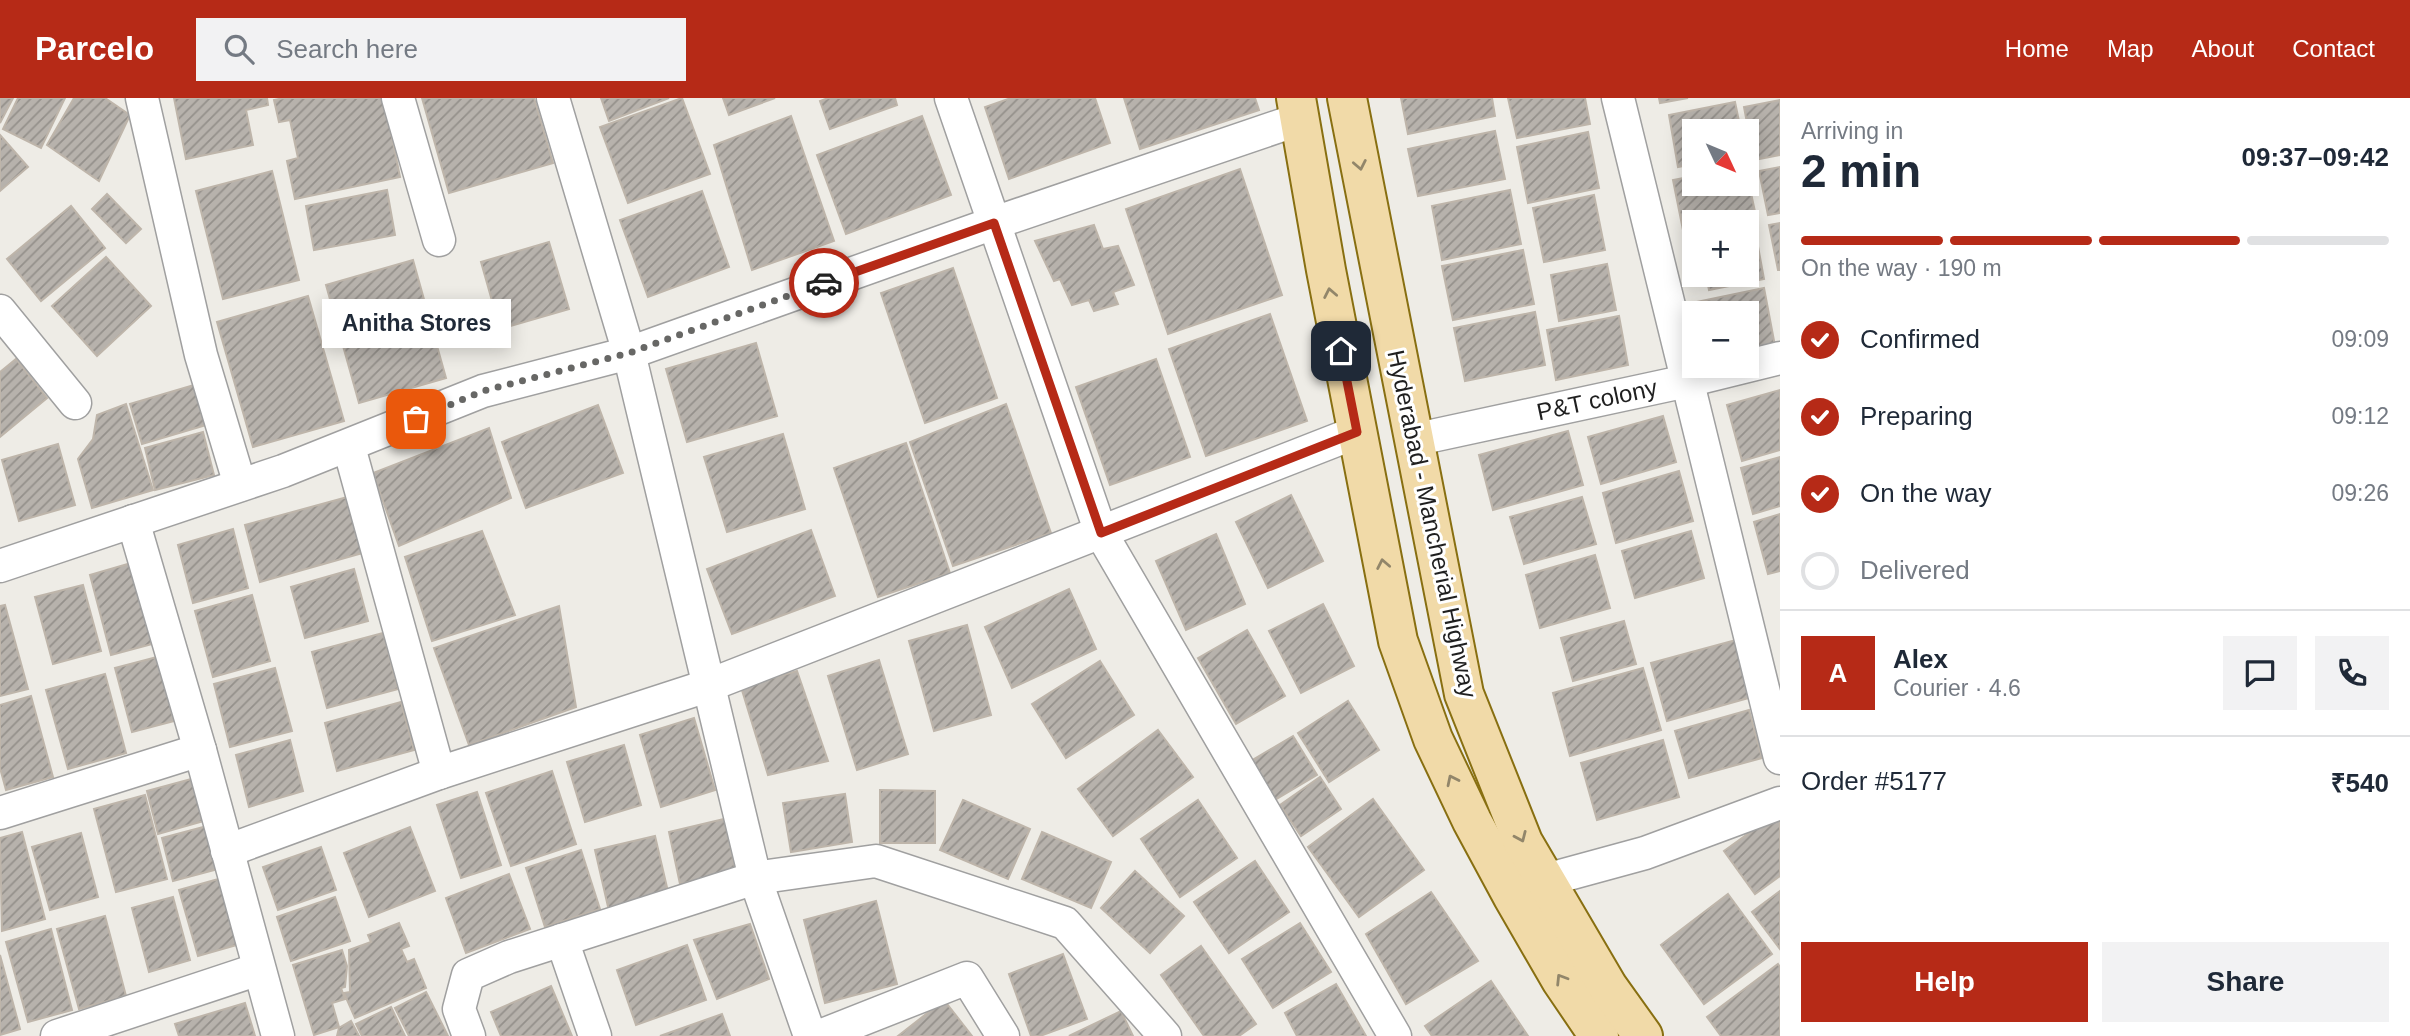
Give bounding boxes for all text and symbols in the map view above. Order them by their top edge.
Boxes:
search box [196,18,686,81]
text: Parcelo [35,30,154,67]
icon: search [220,30,258,68]
text: Search here [276,34,418,64]
text: Home [2005,35,2069,62]
text: Map [2107,35,2154,62]
text: About [2192,35,2254,62]
text: Contact [2292,35,2375,62]
text: Arriving in [1801,118,1903,144]
north arrow [1682,119,1759,196]
map controls [1682,119,1759,378]
text: 09:37–09:42 [2242,142,2389,172]
text: 2 min [1801,145,1921,197]
one-way arrow [1352,159,1367,171]
button: + [1682,210,1759,287]
courier [789,248,859,318]
text: On the way · 190 m [1801,255,2002,281]
icon: car [805,264,843,302]
one-way arrow [1323,287,1338,299]
callout: Anitha Stores [322,300,510,349]
button: − [1682,301,1759,378]
text: Anitha Stores [342,310,491,336]
pin [1311,321,1371,381]
icon: check [1801,321,1839,359]
text: Confirmed [1860,324,1980,354]
text: 09:09 [2331,326,2389,352]
icon: home [1322,332,1360,370]
street label: Hyderabad - Mancherial Highway [1382,348,1483,700]
street label: P&T colony [1534,374,1660,425]
pin [386,389,446,449]
icon: check [1801,398,1839,436]
icon: bag [397,400,435,438]
text: Preparing [1860,401,1973,431]
text: 09:12 [2331,403,2389,429]
icon: check [1801,475,1839,513]
text: On the way [1860,478,1992,508]
text: 09:26 [2331,480,2389,506]
text: Delivered [1860,555,1970,585]
one-way arrow [1376,558,1391,570]
button: chat [2223,636,2297,710]
button: phone [2315,636,2389,710]
text: Alex [1893,644,1948,674]
text: A [1829,658,1847,688]
text: Courier · 4.6 [1893,675,2021,701]
text: Order #5177 [1801,766,1947,796]
text: ₹540 [2331,768,2389,798]
one-way arrow [1447,775,1461,787]
one-way arrow [1513,830,1527,842]
button: Help [1801,942,2088,1022]
button: Share [2102,942,2389,1022]
one-way arrow [1557,974,1570,987]

